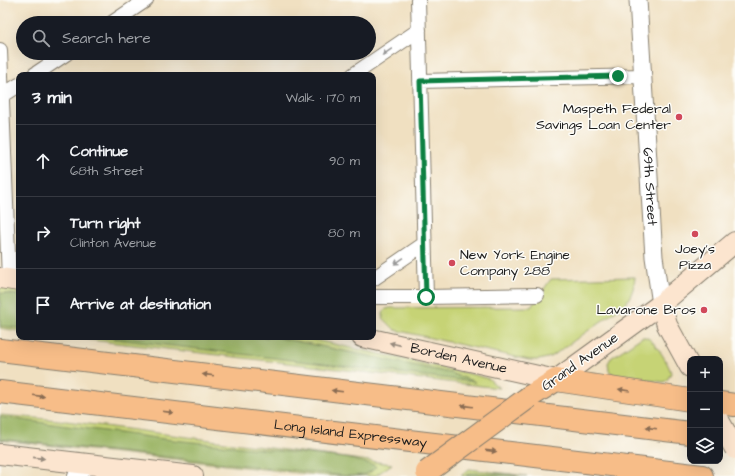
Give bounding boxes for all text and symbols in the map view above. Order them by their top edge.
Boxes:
search box [16,16,376,60]
icon: search [30,27,52,49]
text: Search here [62,28,151,49]
one-way arrow [382,48,392,56]
route end [609,67,627,85]
text: 3 min [32,86,72,110]
text: Walk · 170 m [286,89,360,107]
place label: Maspeth Federal Savings Loan Center [536,99,671,135]
marker: Maspeth Federal Savings Loan Center [674,112,684,122]
text: Continue [70,141,128,162]
street label: 69th Street [637,147,662,227]
icon: ahead [32,150,54,172]
text: 90 m [329,152,360,170]
text: 68th Street [70,162,144,180]
text: Turn right [70,213,141,234]
icon: right [32,222,54,244]
text: 80 m [328,224,360,242]
marker: Joey's Pizza [690,229,700,239]
text: Clinton Avenue [70,234,156,252]
place label: Joey's Pizza [675,239,715,275]
place label: New York Engine Company 288 [460,245,570,281]
one-way arrow [393,257,404,265]
marker: New York Engine Company 288 [447,258,457,268]
route start [417,288,435,306]
icon: arrive [32,294,54,316]
text: Arrive at destination [70,294,211,315]
place label: Lavarone Bros [596,300,696,320]
marker: Lavarone Bros [699,305,709,315]
street label: Grand Avenue [537,328,623,396]
street label: Borden Avenue [408,338,509,379]
one-way arrow [389,341,401,347]
map controls [687,356,723,464]
button: + [687,356,723,392]
one-way arrow [202,372,214,378]
one-way arrow [618,387,630,393]
one-way arrow [331,388,344,394]
button: − [687,392,723,428]
one-way arrow [33,393,45,400]
one-way arrow [461,403,473,409]
one-way arrow [162,409,174,415]
street label: Long Island Expressway [273,415,428,453]
one-way arrow [645,425,657,431]
button: layers [687,428,723,464]
one-way arrow [485,448,498,454]
one-way arrow [33,455,45,461]

